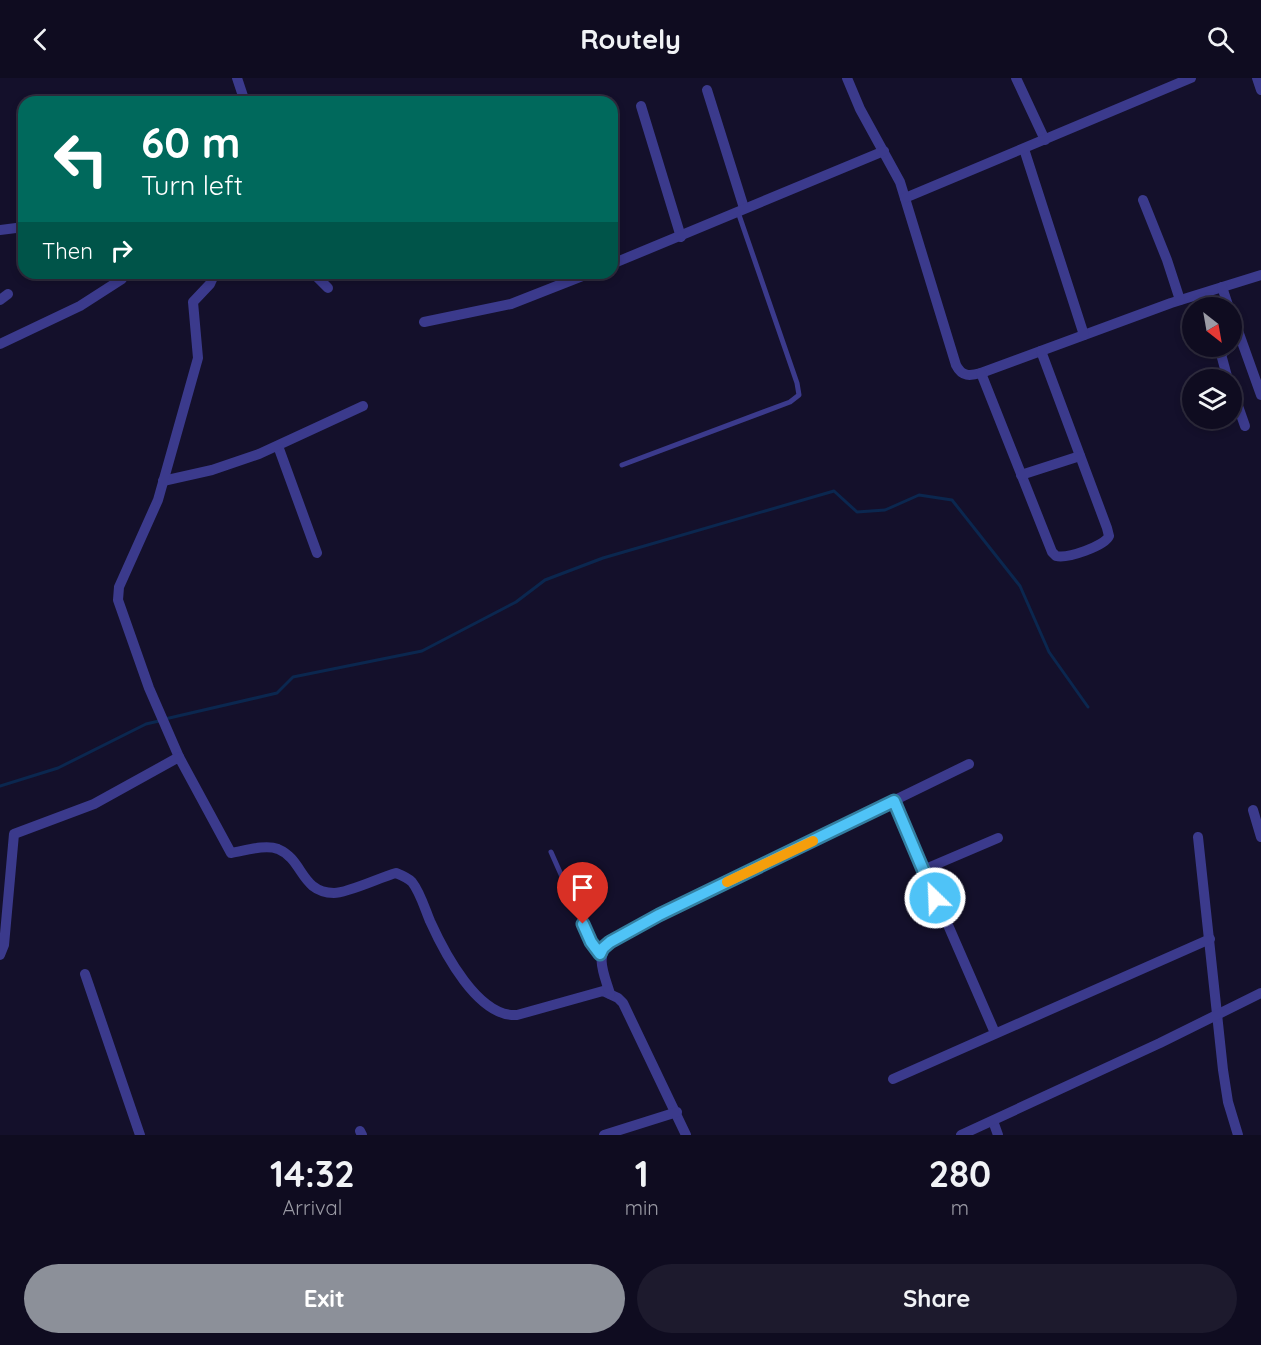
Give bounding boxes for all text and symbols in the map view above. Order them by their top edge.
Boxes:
text: Routely [580,22,681,56]
icon: back [24,23,57,56]
icon: search [1204,23,1237,56]
text: 60 m [141,116,241,169]
icon: left [42,120,120,198]
text: Turn left [141,168,243,202]
icon: right [105,234,138,267]
text: Then [42,237,93,265]
north arrow [1182,297,1242,357]
map controls [1182,297,1242,429]
button: layers [1182,369,1242,429]
pin [557,862,608,924]
position arrow [903,866,967,930]
icon: arrive [566,871,599,904]
text: 14:32 [270,1151,355,1196]
text: 1 [635,1151,649,1196]
text: 280 [929,1151,991,1196]
text: Arrival [282,1195,342,1220]
text: min [625,1195,659,1220]
text: m [951,1195,969,1220]
button: Exit [24,1264,625,1333]
button: Share [637,1264,1237,1333]

